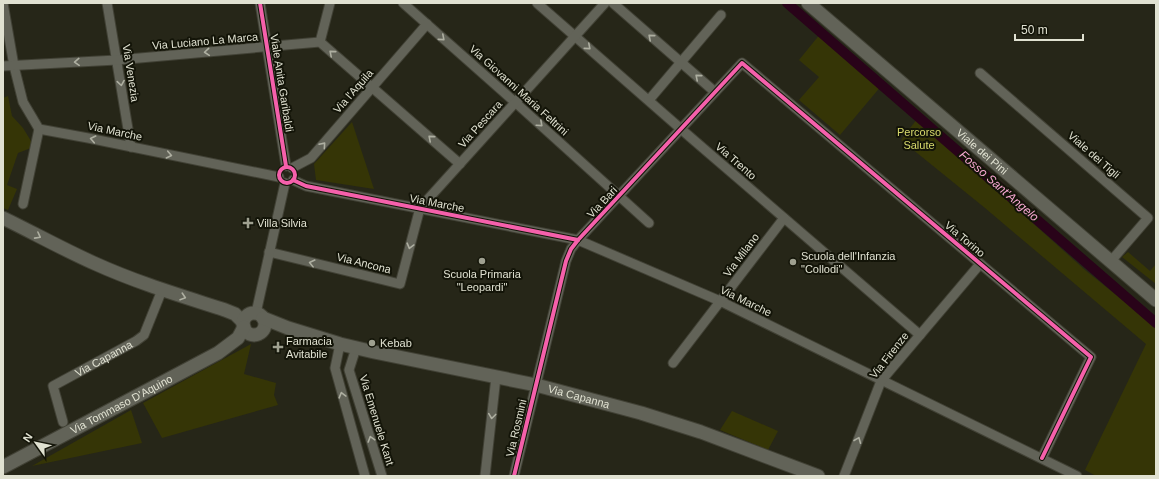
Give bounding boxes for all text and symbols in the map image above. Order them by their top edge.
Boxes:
scale bar [1015,16,1083,42]
text: 50 m [1021,23,1048,37]
street label: Via Luciano La Marca [152,30,259,52]
street label: Viale Anita Garibaldi [268,33,296,133]
one-way arrow [438,33,445,40]
one-way arrow [649,34,656,41]
street label: Via Giovanni Maria Feltrini [467,42,571,138]
one-way arrow [583,42,591,50]
street label: Via Venezia [121,43,142,103]
one-way arrow [204,48,210,57]
one-way arrow [330,51,337,58]
one-way arrow [74,58,80,67]
street label: Via l'Aquila [331,66,376,115]
one-way arrow [695,75,703,82]
one-way arrow [116,80,124,86]
street label: Via Pescara [456,97,505,150]
street label: Via Marche [87,119,143,143]
one-way arrow [535,119,543,127]
park label: Percorso Salute [897,126,941,151]
street label: Viale dei Pini [954,126,1010,177]
street label: Viale dei Tigli [1066,129,1122,181]
one-way arrow [90,135,96,143]
one-way arrow [428,136,435,143]
street label: Via Trento [713,140,759,182]
one-way arrow [318,142,325,149]
water label: Fosso Sant'Angelo [957,148,1042,224]
one-way arrow [166,150,172,158]
street label: Via Bari [585,184,619,220]
street label: Via Marche [409,192,465,214]
marker: Villa Silvia [242,217,254,229]
place label: Villa Silvia [257,217,308,229]
street label: Via Torino [943,219,987,259]
one-way arrow [34,231,41,239]
street label: Via Milano [721,231,761,279]
one-way arrow [407,243,415,249]
street label: Via Ancona [336,250,393,276]
place label: Scuola dell'Infanzia "Collodi" [801,250,896,275]
marker: Scuola Primaria "Leopardi" [477,256,487,266]
marker: Scuola dell'Infanzia "Collodi" [788,257,798,267]
one-way arrow [309,259,315,267]
place label: Scuola Primaria "Leopardi" [443,268,522,293]
street label: Via Marche [718,283,774,319]
one-way arrow [180,292,187,300]
street label: Via Firenze [867,329,911,381]
place label: Farmacia Avitabile [286,335,333,360]
place label: Kebab [380,337,412,349]
street label: Via Capanna [73,338,135,379]
marker: Kebab [367,338,377,348]
marker: Farmacia Avitabile [273,342,283,352]
street label: Via Tommaso D'Aquino [68,372,174,436]
street label: Via Emenuele Kant [358,373,396,467]
street label: Via Capanna [547,382,612,411]
one-way arrow [338,392,347,399]
street label: Via Rosmini [504,398,528,458]
one-way arrow [487,413,496,419]
north arrow [16,423,56,463]
text: N [20,431,35,444]
one-way arrow [367,435,376,442]
one-way arrow [853,436,861,443]

